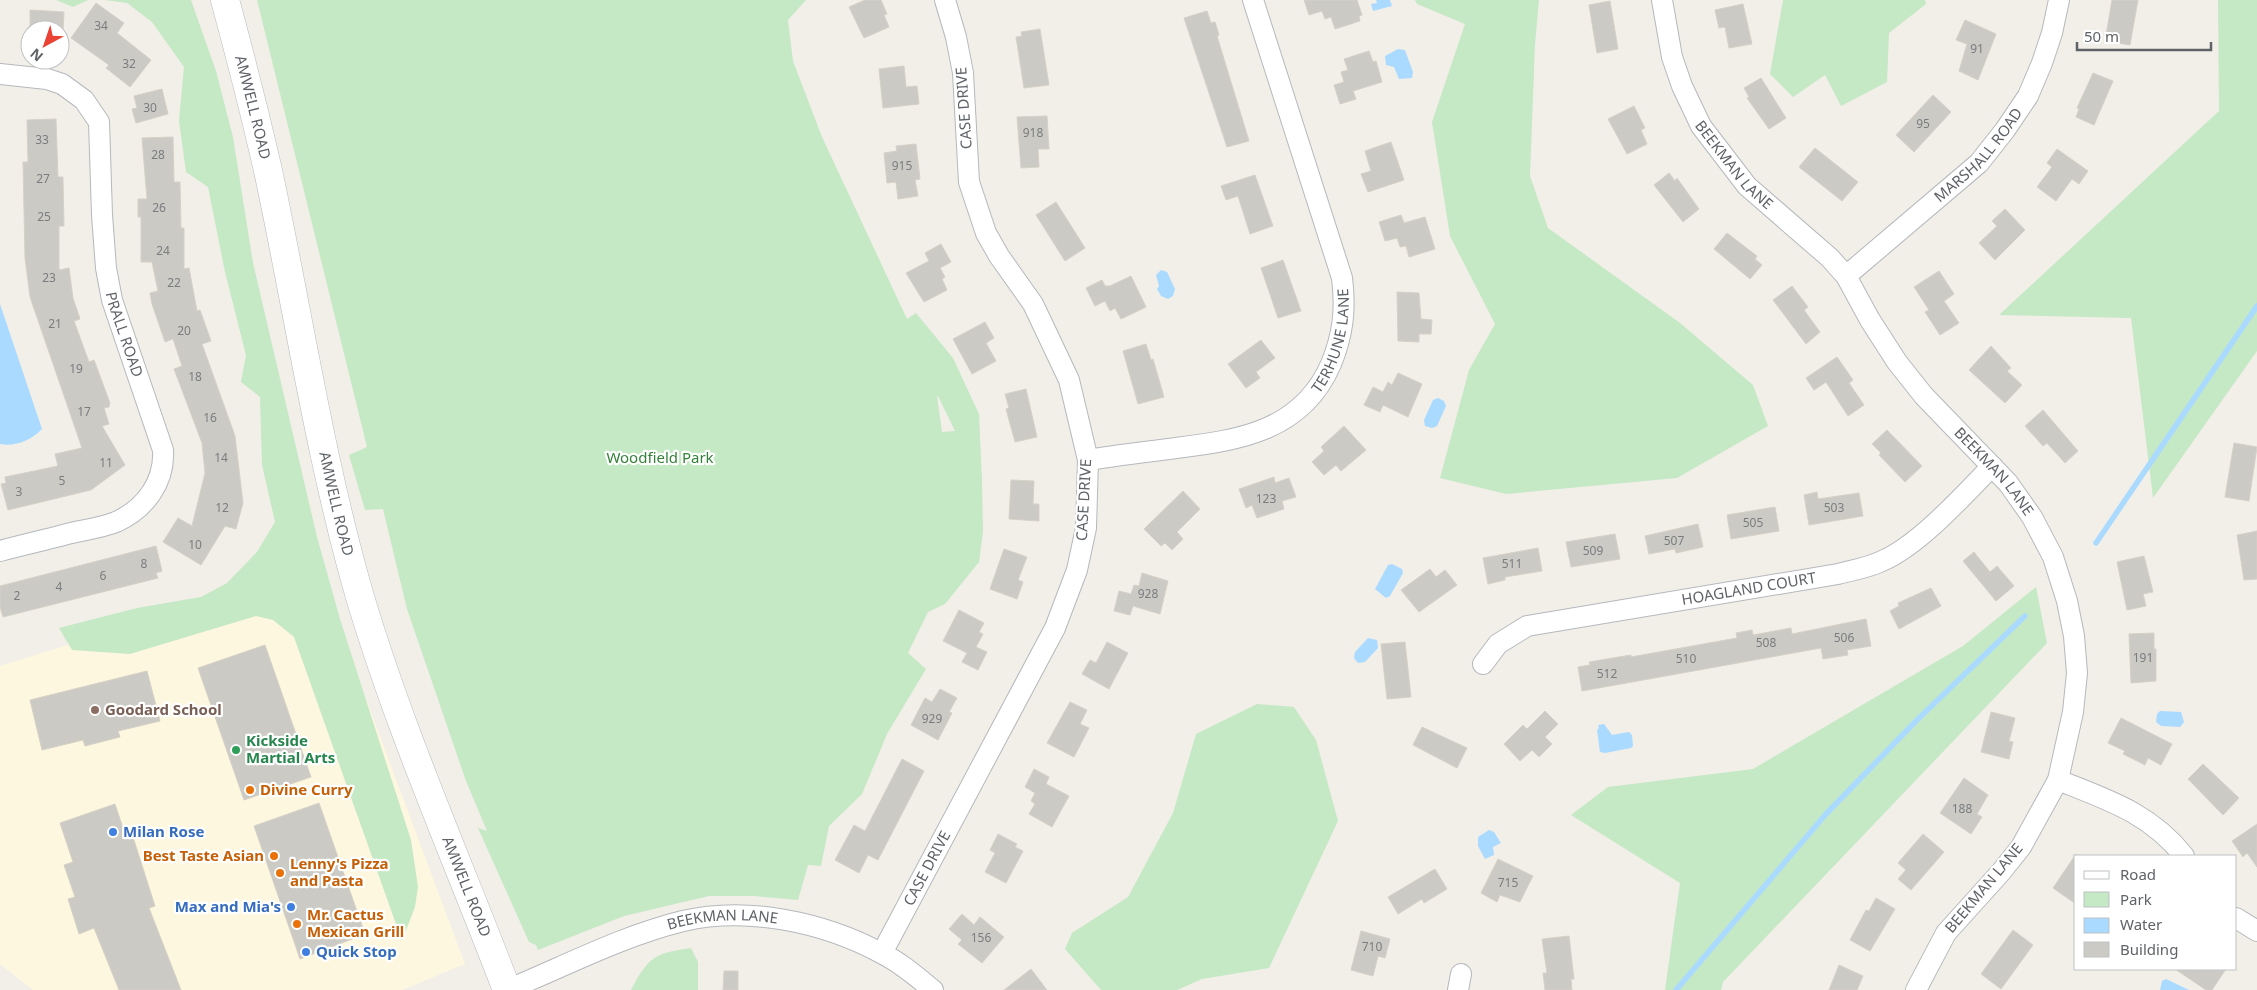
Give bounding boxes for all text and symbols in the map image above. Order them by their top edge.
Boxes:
house number: 34 [94,17,108,34]
north arrow [20,20,70,70]
scale bar [2077,20,2211,52]
text: 50 m [2084,26,2119,46]
house number: 91 [1970,40,1984,57]
text: N [26,44,47,66]
street label: AMWELL ROAD [231,53,276,161]
house number: 32 [122,55,136,72]
street label: CASE DRIVE [950,66,976,150]
house number: 30 [143,99,157,116]
street label: MARSHALL ROAD [1929,103,2026,206]
house number: 95 [1916,115,1930,132]
street label: BEEKMAN LANE [1691,116,1778,213]
house number: 918 [1023,124,1043,141]
house number: 33 [35,131,49,148]
house number: 28 [151,146,165,163]
house number: 915 [892,157,912,174]
house number: 27 [36,170,50,187]
house number: 26 [152,199,166,216]
house number: 25 [37,208,51,225]
house number: 24 [156,242,170,259]
house number: 23 [42,269,56,286]
house number: 22 [167,274,181,291]
street label: TERHUNE LANE [1306,288,1353,397]
street label: PRALL ROAD [102,290,148,379]
house number: 21 [48,315,62,332]
house number: 20 [177,322,191,339]
house number: 19 [69,360,83,377]
house number: 18 [188,368,202,385]
house number: 17 [77,403,91,420]
house number: 16 [203,409,217,426]
street label: BEEKMAN LANE [1950,422,2039,519]
park label: Woodfield Park [606,447,714,467]
house number: 14 [214,449,228,466]
street label: AMWELL ROAD [315,450,359,558]
house number: 11 [99,454,113,471]
street label: CASE DRIVE [1071,458,1095,542]
house number: 5 [59,472,66,489]
house number: 3 [16,483,23,500]
house number: 123 [1256,490,1276,507]
house number: 12 [215,499,229,516]
house number: 503 [1824,499,1844,516]
house number: 505 [1743,514,1763,531]
house number: 507 [1664,532,1684,549]
house number: 10 [188,536,202,553]
house number: 509 [1583,542,1603,559]
house number: 8 [141,555,148,572]
house number: 511 [1502,555,1522,572]
house number: 6 [100,567,107,584]
street label: HOAGLAND COURT [1680,567,1818,609]
house number: 4 [56,578,63,595]
house number: 928 [1138,585,1158,602]
house number: 2 [14,587,21,604]
house number: 506 [1834,629,1854,646]
house number: 508 [1756,634,1776,651]
house number: 191 [2133,649,2153,666]
house number: 510 [1676,650,1696,667]
house number: 512 [1597,665,1617,682]
place label: Goodard School [105,699,222,719]
marker: Goodard School [89,704,101,716]
house number: 929 [922,710,942,727]
place label: Kickside Martial Arts [246,730,335,767]
marker: Kickside Martial Arts [230,744,242,756]
place label: Divine Curry [260,779,353,799]
marker: Divine Curry [244,784,256,796]
house number: 188 [1952,800,1972,817]
place label: Milan Rose [123,821,204,841]
marker: Milan Rose [107,826,119,838]
street label: CASE DRIVE [898,827,954,909]
street label: AMWELL ROAD [438,833,496,939]
street label: BEEKMAN LANE [1940,838,2027,936]
place label: Best Taste Asian [143,845,264,865]
marker: Best Taste Asian [268,850,280,862]
place label: Lenny's Pizza and Pasta [290,853,389,890]
legend [2074,855,2237,970]
text: Road [2120,864,2156,884]
marker: Lenny's Pizza and Pasta [274,867,286,879]
house number: 715 [1498,874,1518,891]
text: Park [2120,889,2152,909]
place label: Max and Mia's [175,896,281,916]
marker: Max and Mia's [285,901,297,913]
place label: Mr. Cactus Mexican Grill [307,904,404,941]
street label: BEEKMAN LANE [665,904,779,934]
text: Water [2120,914,2162,934]
marker: Mr. Cactus Mexican Grill [291,918,303,930]
house number: 156 [971,929,991,946]
house number: 710 [1362,938,1382,955]
text: Building [2120,939,2178,959]
place label: Quick Stop [316,941,397,961]
marker: Quick Stop [300,946,312,958]

